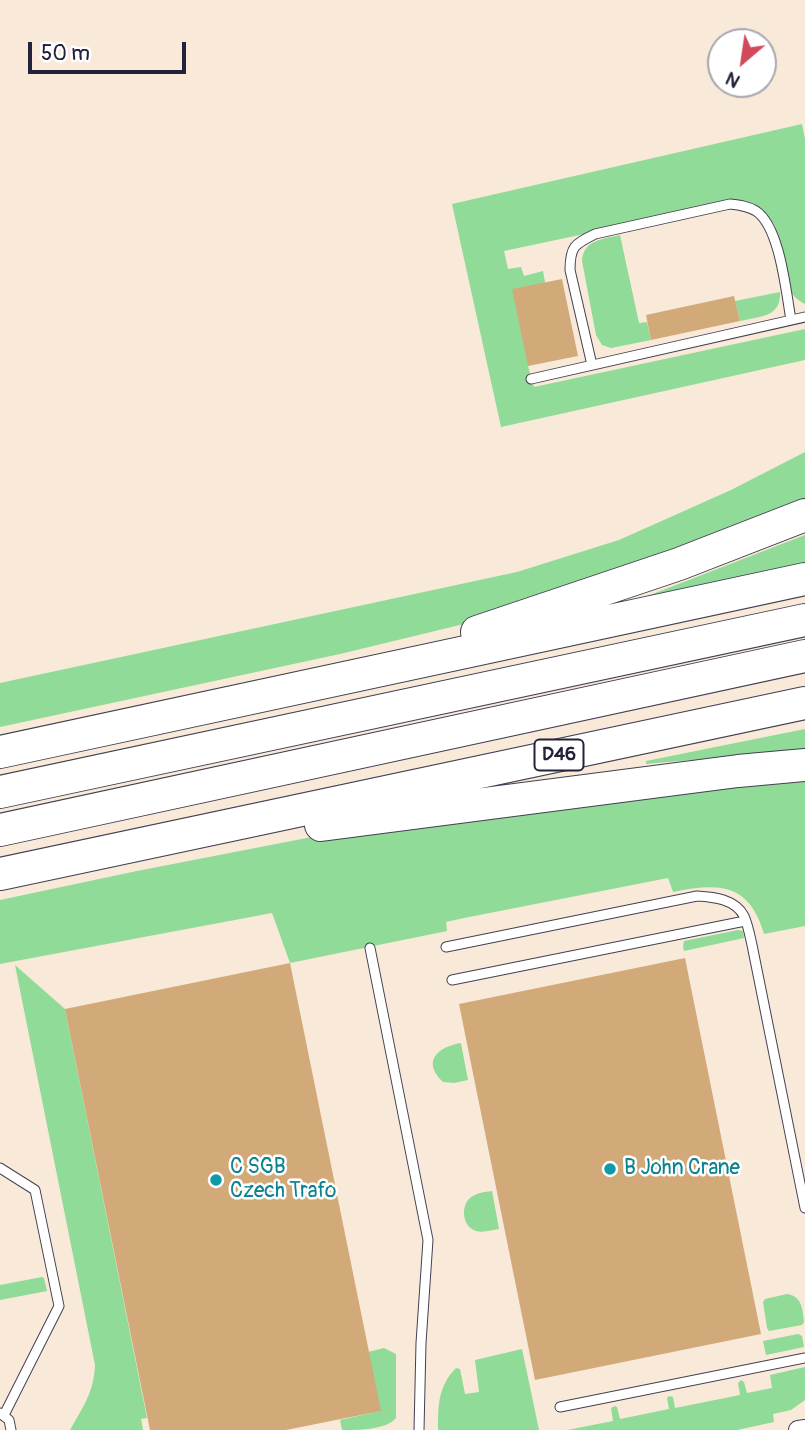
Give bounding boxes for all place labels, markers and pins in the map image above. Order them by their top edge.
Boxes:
place label: C SGB Czech Trafo [230,1155,336,1205]
place label: B John Crane [624,1156,740,1182]
marker: B John Crane [602,1161,618,1177]
marker: C SGB Czech Trafo [208,1172,224,1188]

